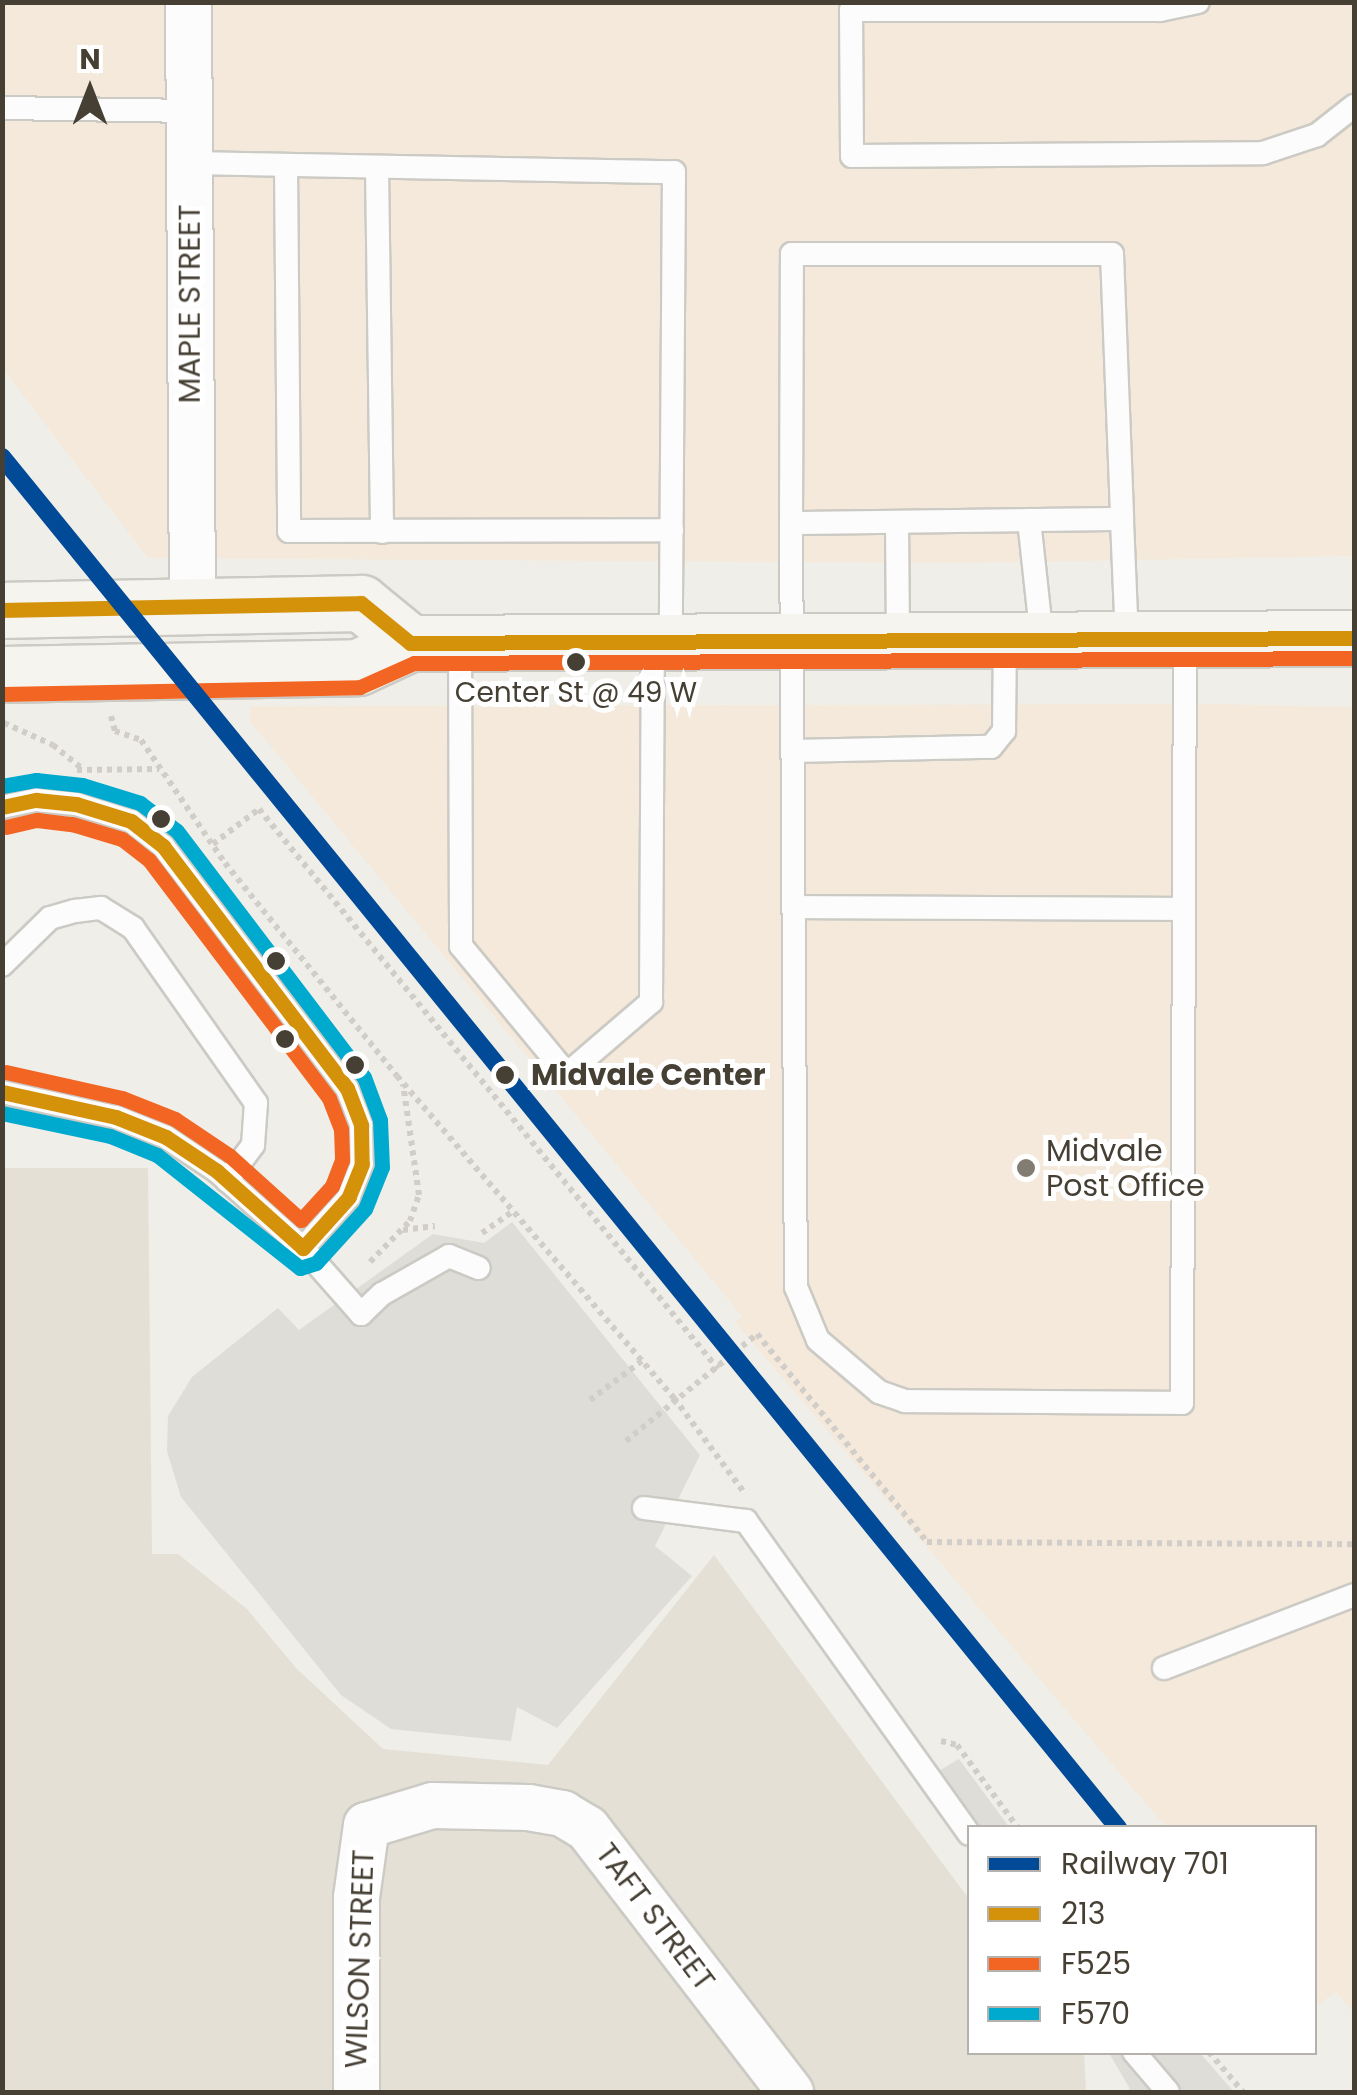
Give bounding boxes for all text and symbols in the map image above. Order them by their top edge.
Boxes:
north arrow [40,40,140,140]
text: N [79,40,101,79]
street label: MAPLE STREET [172,205,208,403]
marker: Center St @ 49 W [566,652,586,672]
place label: Center St @ 49 W [455,676,697,710]
unlabelled marker [151,809,171,829]
unlabelled marker [266,951,286,971]
unlabelled marker [275,1029,295,1049]
unlabelled marker [345,1055,365,1075]
place label: Midvale Center [531,1057,766,1093]
marker: Midvale Center [488,1058,522,1092]
place label: Midvale Post Office [1046,1133,1205,1204]
marker: Midvale Post Office [1015,1157,1037,1179]
legend [967,1825,1317,2055]
street label: TAFT STREET [588,1836,722,1998]
text: Railway 701 [1061,1842,1229,1885]
street label: WILSON STREET [338,1849,382,2069]
text: 213 [1061,1892,1106,1935]
text: F525 [1061,1942,1131,1985]
text: F570 [1061,1992,1130,2035]

